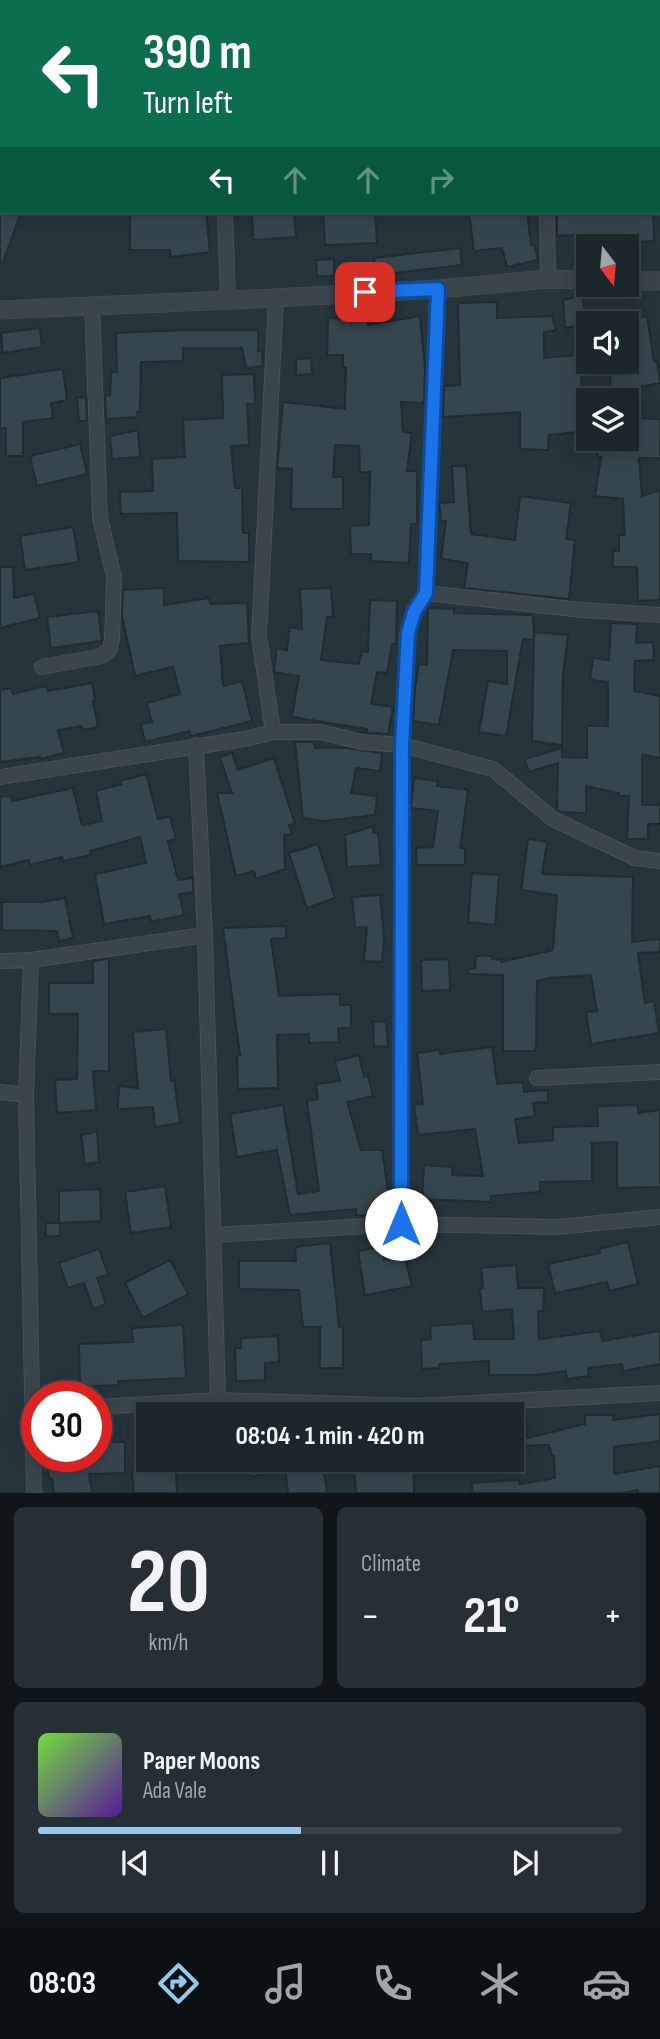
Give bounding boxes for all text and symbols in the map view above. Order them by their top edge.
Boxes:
text: 390 m [143,24,252,83]
icon: left [28,28,119,119]
text: Turn left [143,84,233,123]
icon: left [203,161,241,199]
icon: ahead [276,161,314,199]
icon: ahead [349,161,387,199]
icon: right [422,161,460,199]
north arrow [576,234,639,298]
map controls [576,234,639,451]
pin [335,262,395,322]
icon: arrive [346,273,384,311]
button: sound [576,311,639,374]
button: layers [576,388,639,451]
position arrow [364,1187,438,1261]
speed limit sign: 30 [21,1381,112,1472]
text: 08:04 · 1 min · 420 m [235,1421,425,1452]
text: 20 [127,1529,210,1638]
text: Climate [361,1550,421,1578]
text: 21° [463,1585,520,1648]
text: − [361,1594,380,1639]
text: + [603,1594,622,1639]
text: km/h [149,1629,188,1657]
text: Paper Moons [143,1746,260,1777]
text: Ada Vale [143,1777,207,1805]
icon: previous [116,1844,154,1882]
icon: pause [311,1844,349,1882]
icon: next [506,1844,544,1882]
icon: directions [154,1959,203,2008]
icon: music [261,1959,310,2008]
icon: phone [368,1959,417,2008]
icon: climate [475,1959,524,2008]
icon: car [582,1959,631,2008]
text: 08:03 [29,1964,96,2003]

